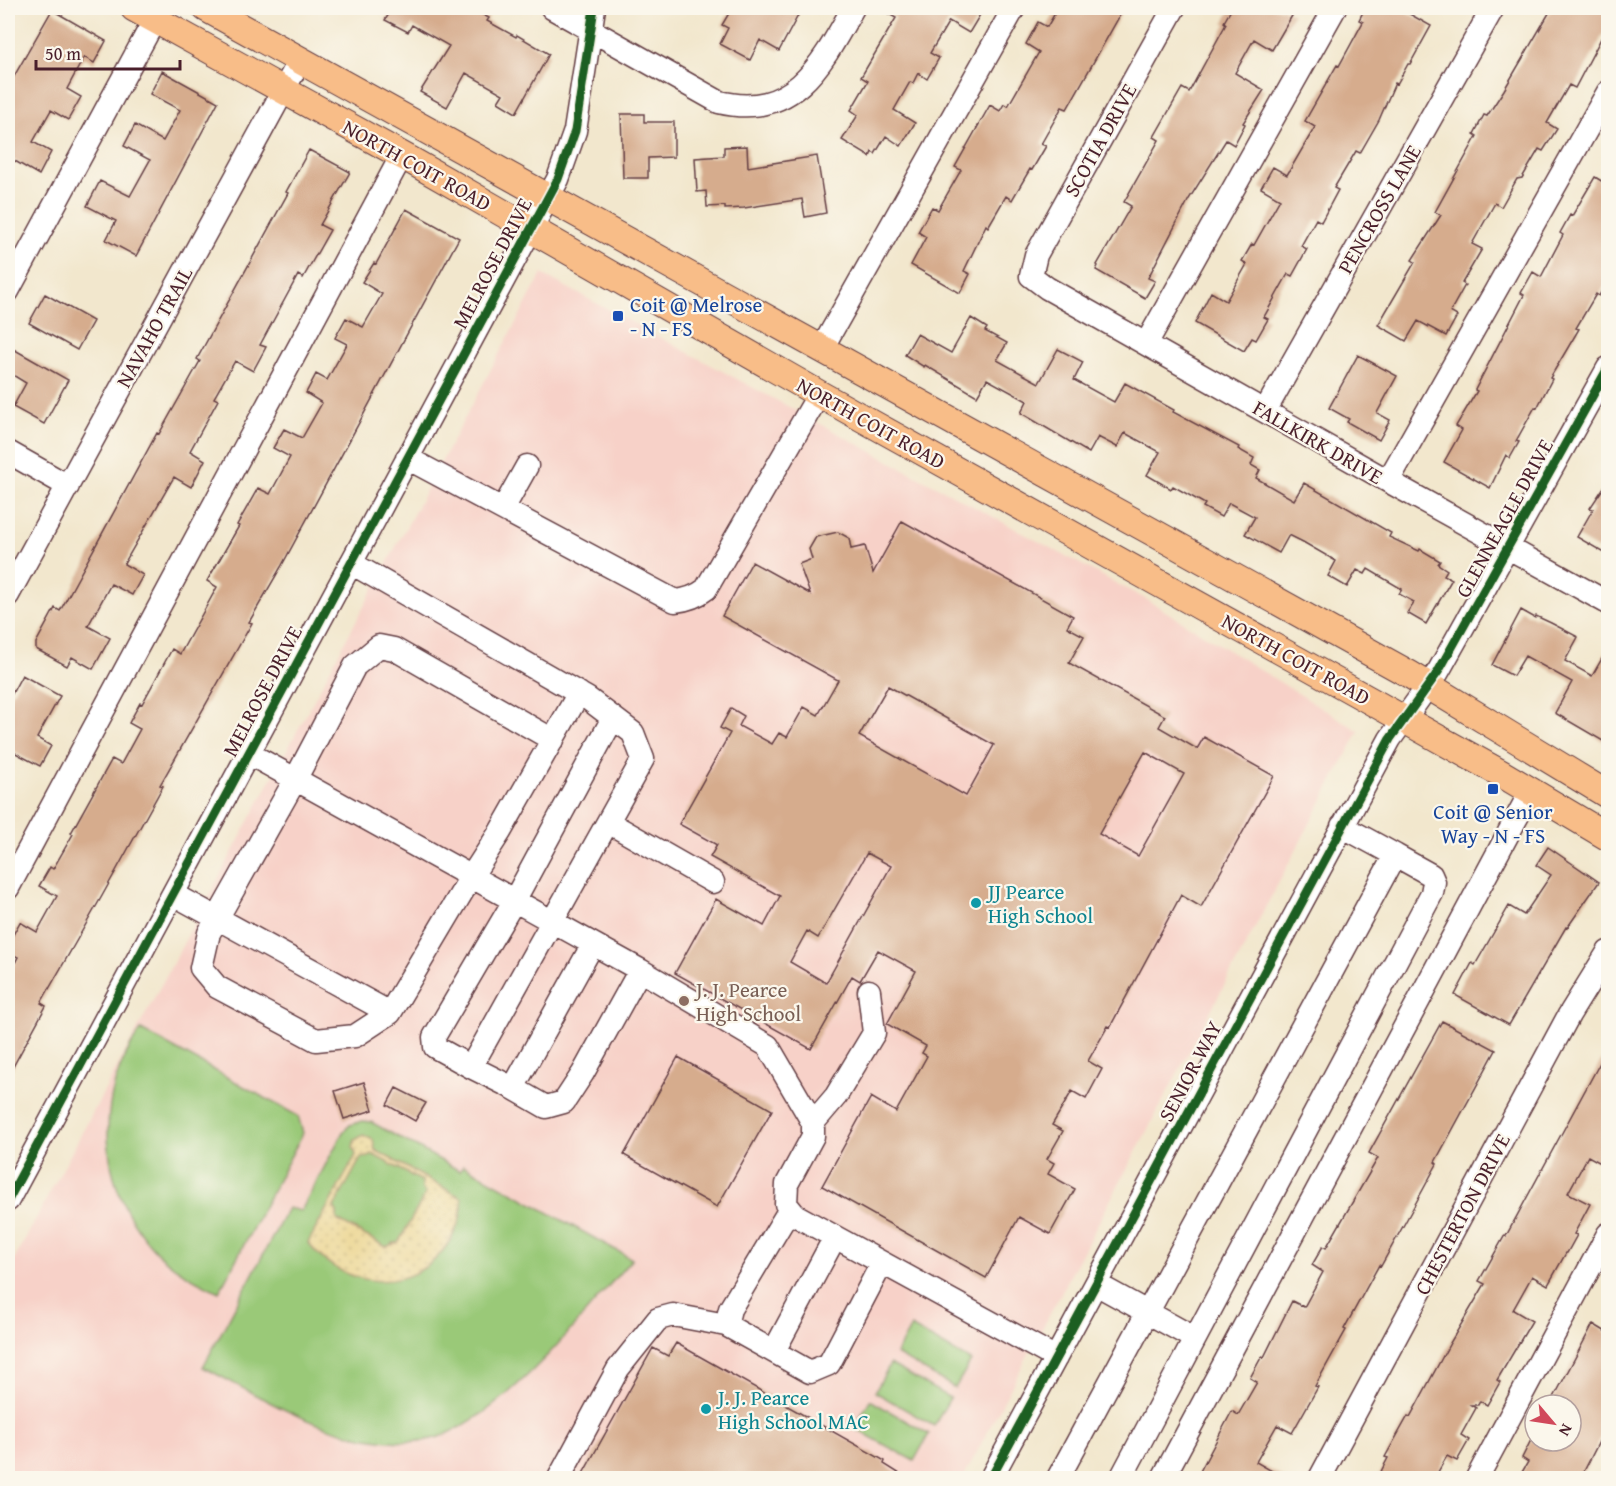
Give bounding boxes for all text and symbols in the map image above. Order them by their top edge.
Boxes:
scale bar [36,33,180,71]
text: 50 m [45,40,81,67]
street label: SCOTIA DRIVE [1056,77,1144,202]
street label: NORTH COIT ROAD [337,111,497,219]
street label: PENCROSS LANE [1329,138,1429,279]
street label: MELROSE DRIVE [444,192,540,334]
street label: NAVAHO TRAIL [108,261,200,393]
place label: Coit @ Melrose - N - FS [630,289,762,344]
marker: Coit @ Melrose - N - FS [611,309,625,323]
street label: NORTH COIT ROAD [791,369,951,477]
street label: FALLKIRK DRIVE [1247,392,1389,492]
street label: GLENNEAGLE DRIVE [1447,433,1561,603]
street label: NORTH COIT ROAD [1216,605,1376,713]
street label: MELROSE DRIVE [214,620,310,762]
marker: Coit @ Senior Way - N - FS [1486,782,1500,796]
place label: Coit @ Senior Way - N - FS [1433,796,1553,851]
place label: JJ Pearce High School [985,876,1093,931]
marker: JJ Pearce High School [969,896,983,910]
place label: J. J. Pearce High School [693,974,801,1029]
marker: J. J. Pearce High School [677,994,691,1008]
street label: SENIOR WAY [1150,1015,1230,1127]
street label: CHESTERTON DRIVE [1406,1127,1518,1300]
place label: J. J. Pearce High School MAC [715,1382,869,1437]
north arrow [1523,1393,1583,1453]
marker: J. J. Pearce High School MAC [699,1402,713,1416]
text: N [1553,1420,1579,1441]

